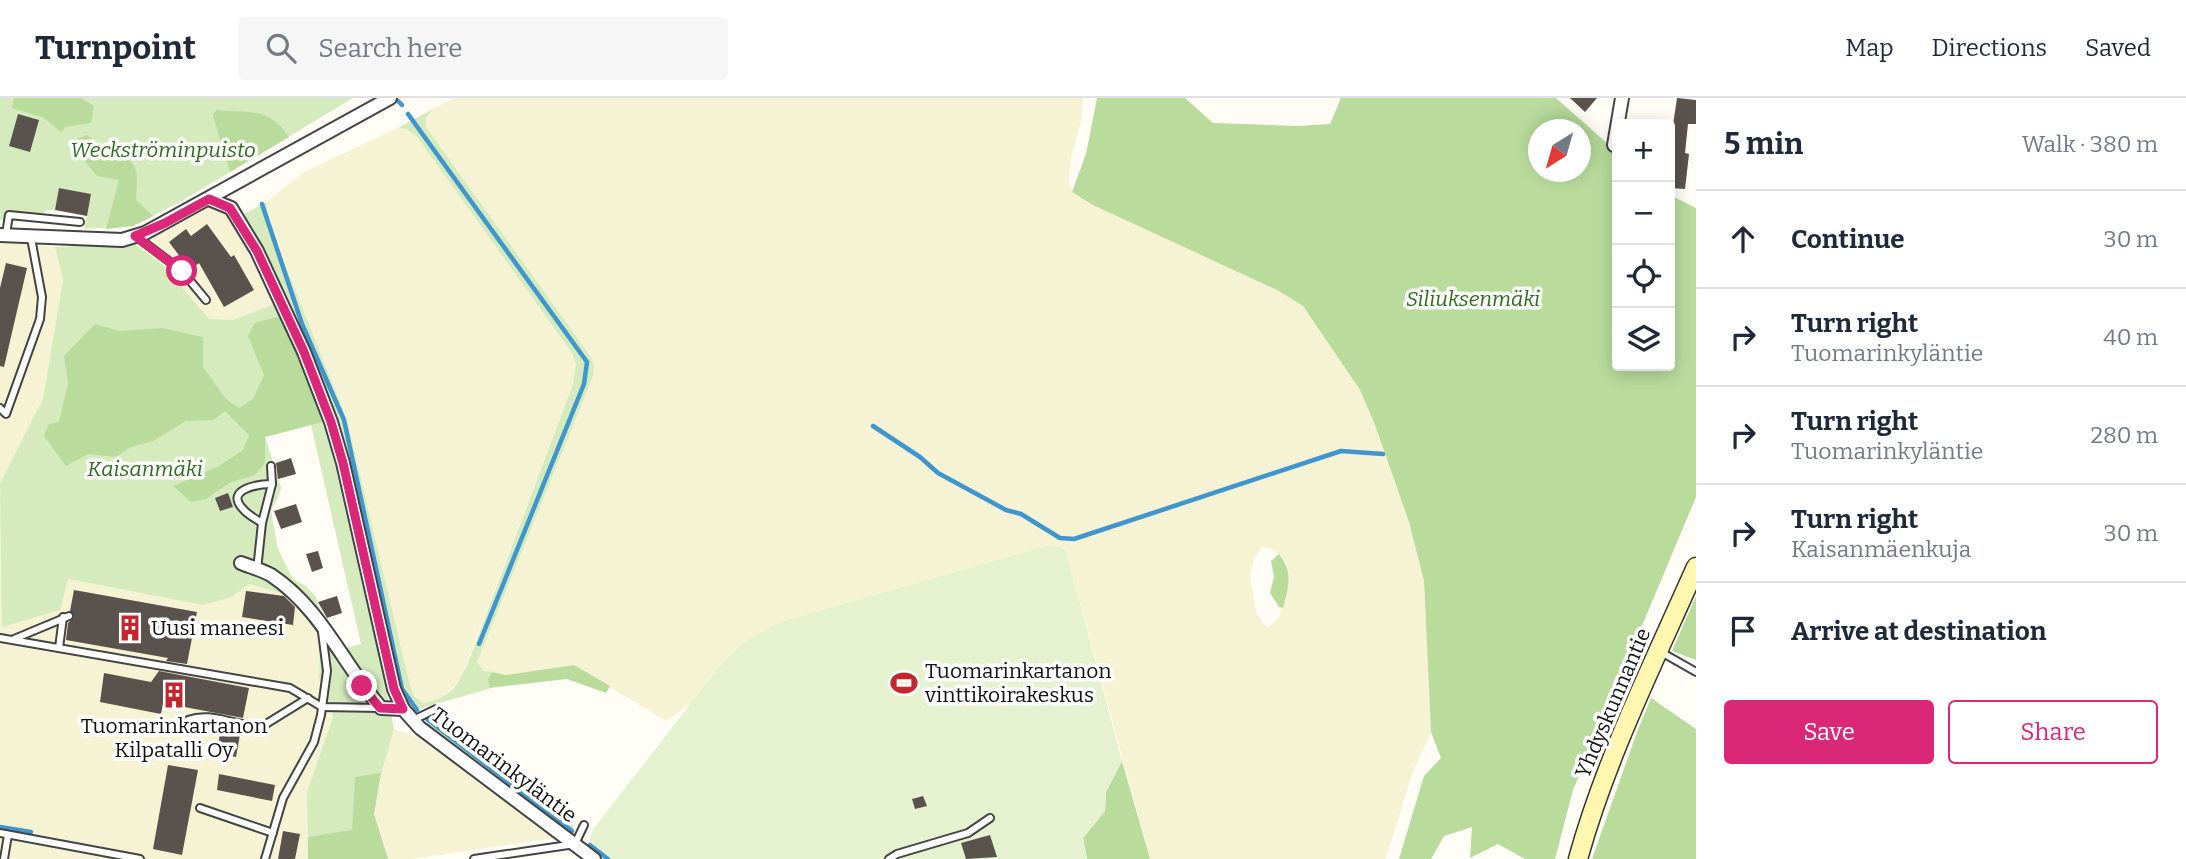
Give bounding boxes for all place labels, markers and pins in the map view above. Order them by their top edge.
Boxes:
building icon: Uusi maneesi [115,613,145,643]
place label: Uusi maneesi [151,615,284,641]
place label: Tuomarinkartanon vinttikoirakeskus [924,658,1112,708]
sports icon: Tuomarinkartanon vinttikoirakeskus [889,668,919,698]
building icon: Tuomarinkartanon Kilpatalli Oy [159,680,189,710]
place label: Tuomarinkartanon Kilpatalli Oy [81,713,267,763]

